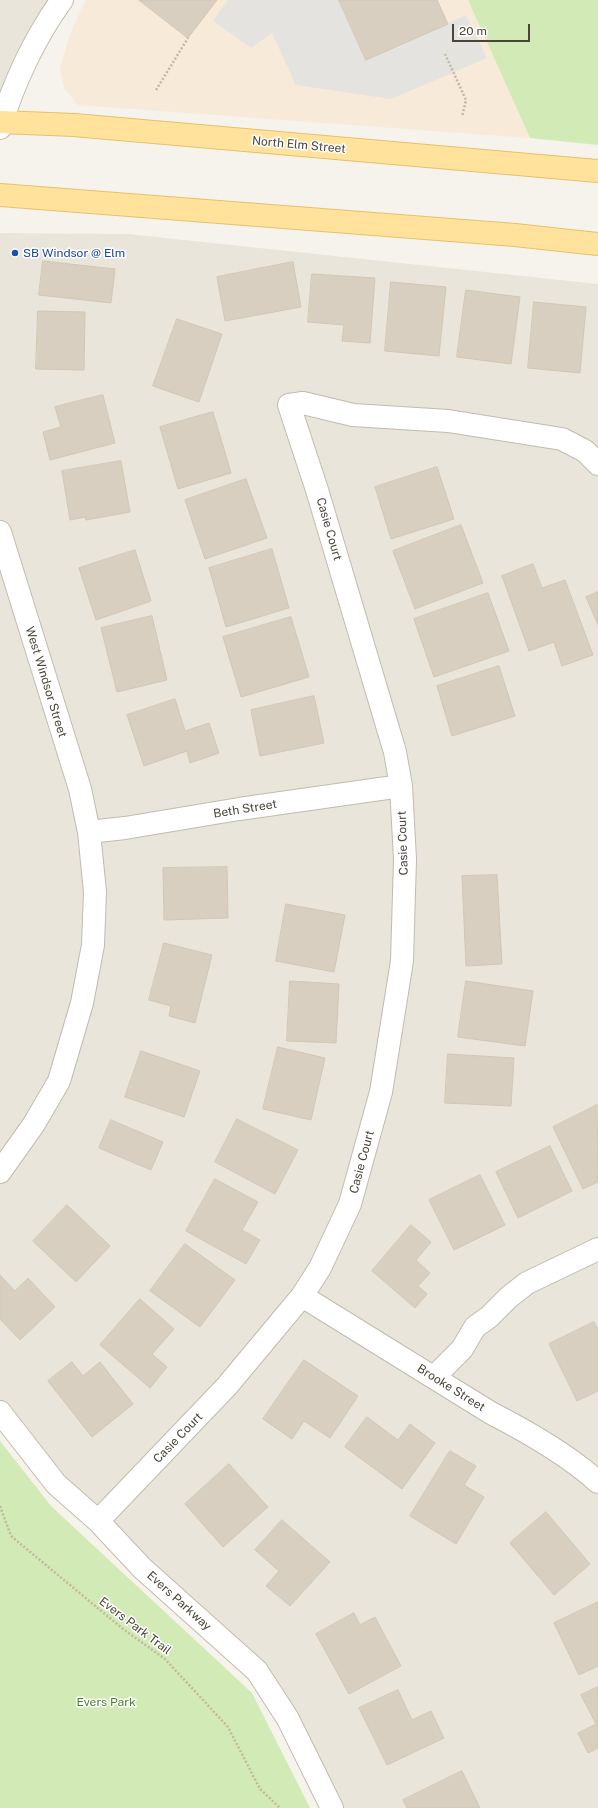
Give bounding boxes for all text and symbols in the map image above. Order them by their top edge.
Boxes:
scale bar [454,16,532,42]
text: 20 m [459,24,487,38]
street label: North Elm Street [252,134,346,156]
place label: SB Windsor @ Elm [23,246,125,260]
marker: SB Windsor @ Elm [10,248,20,258]
street label: Casie Court [313,496,345,562]
street label: West Windsor Street [22,625,70,739]
street label: Beth Street [212,797,278,821]
street label: Casie Court [395,810,411,876]
street label: Casie Court [347,1129,377,1195]
street label: Brooke Street [414,1361,488,1415]
street label: Casie Court [150,1410,206,1466]
street label: Evers Parkway [144,1568,214,1634]
street label: Evers Park Trail [96,1594,174,1658]
park label: Evers Park [76,1695,136,1709]

